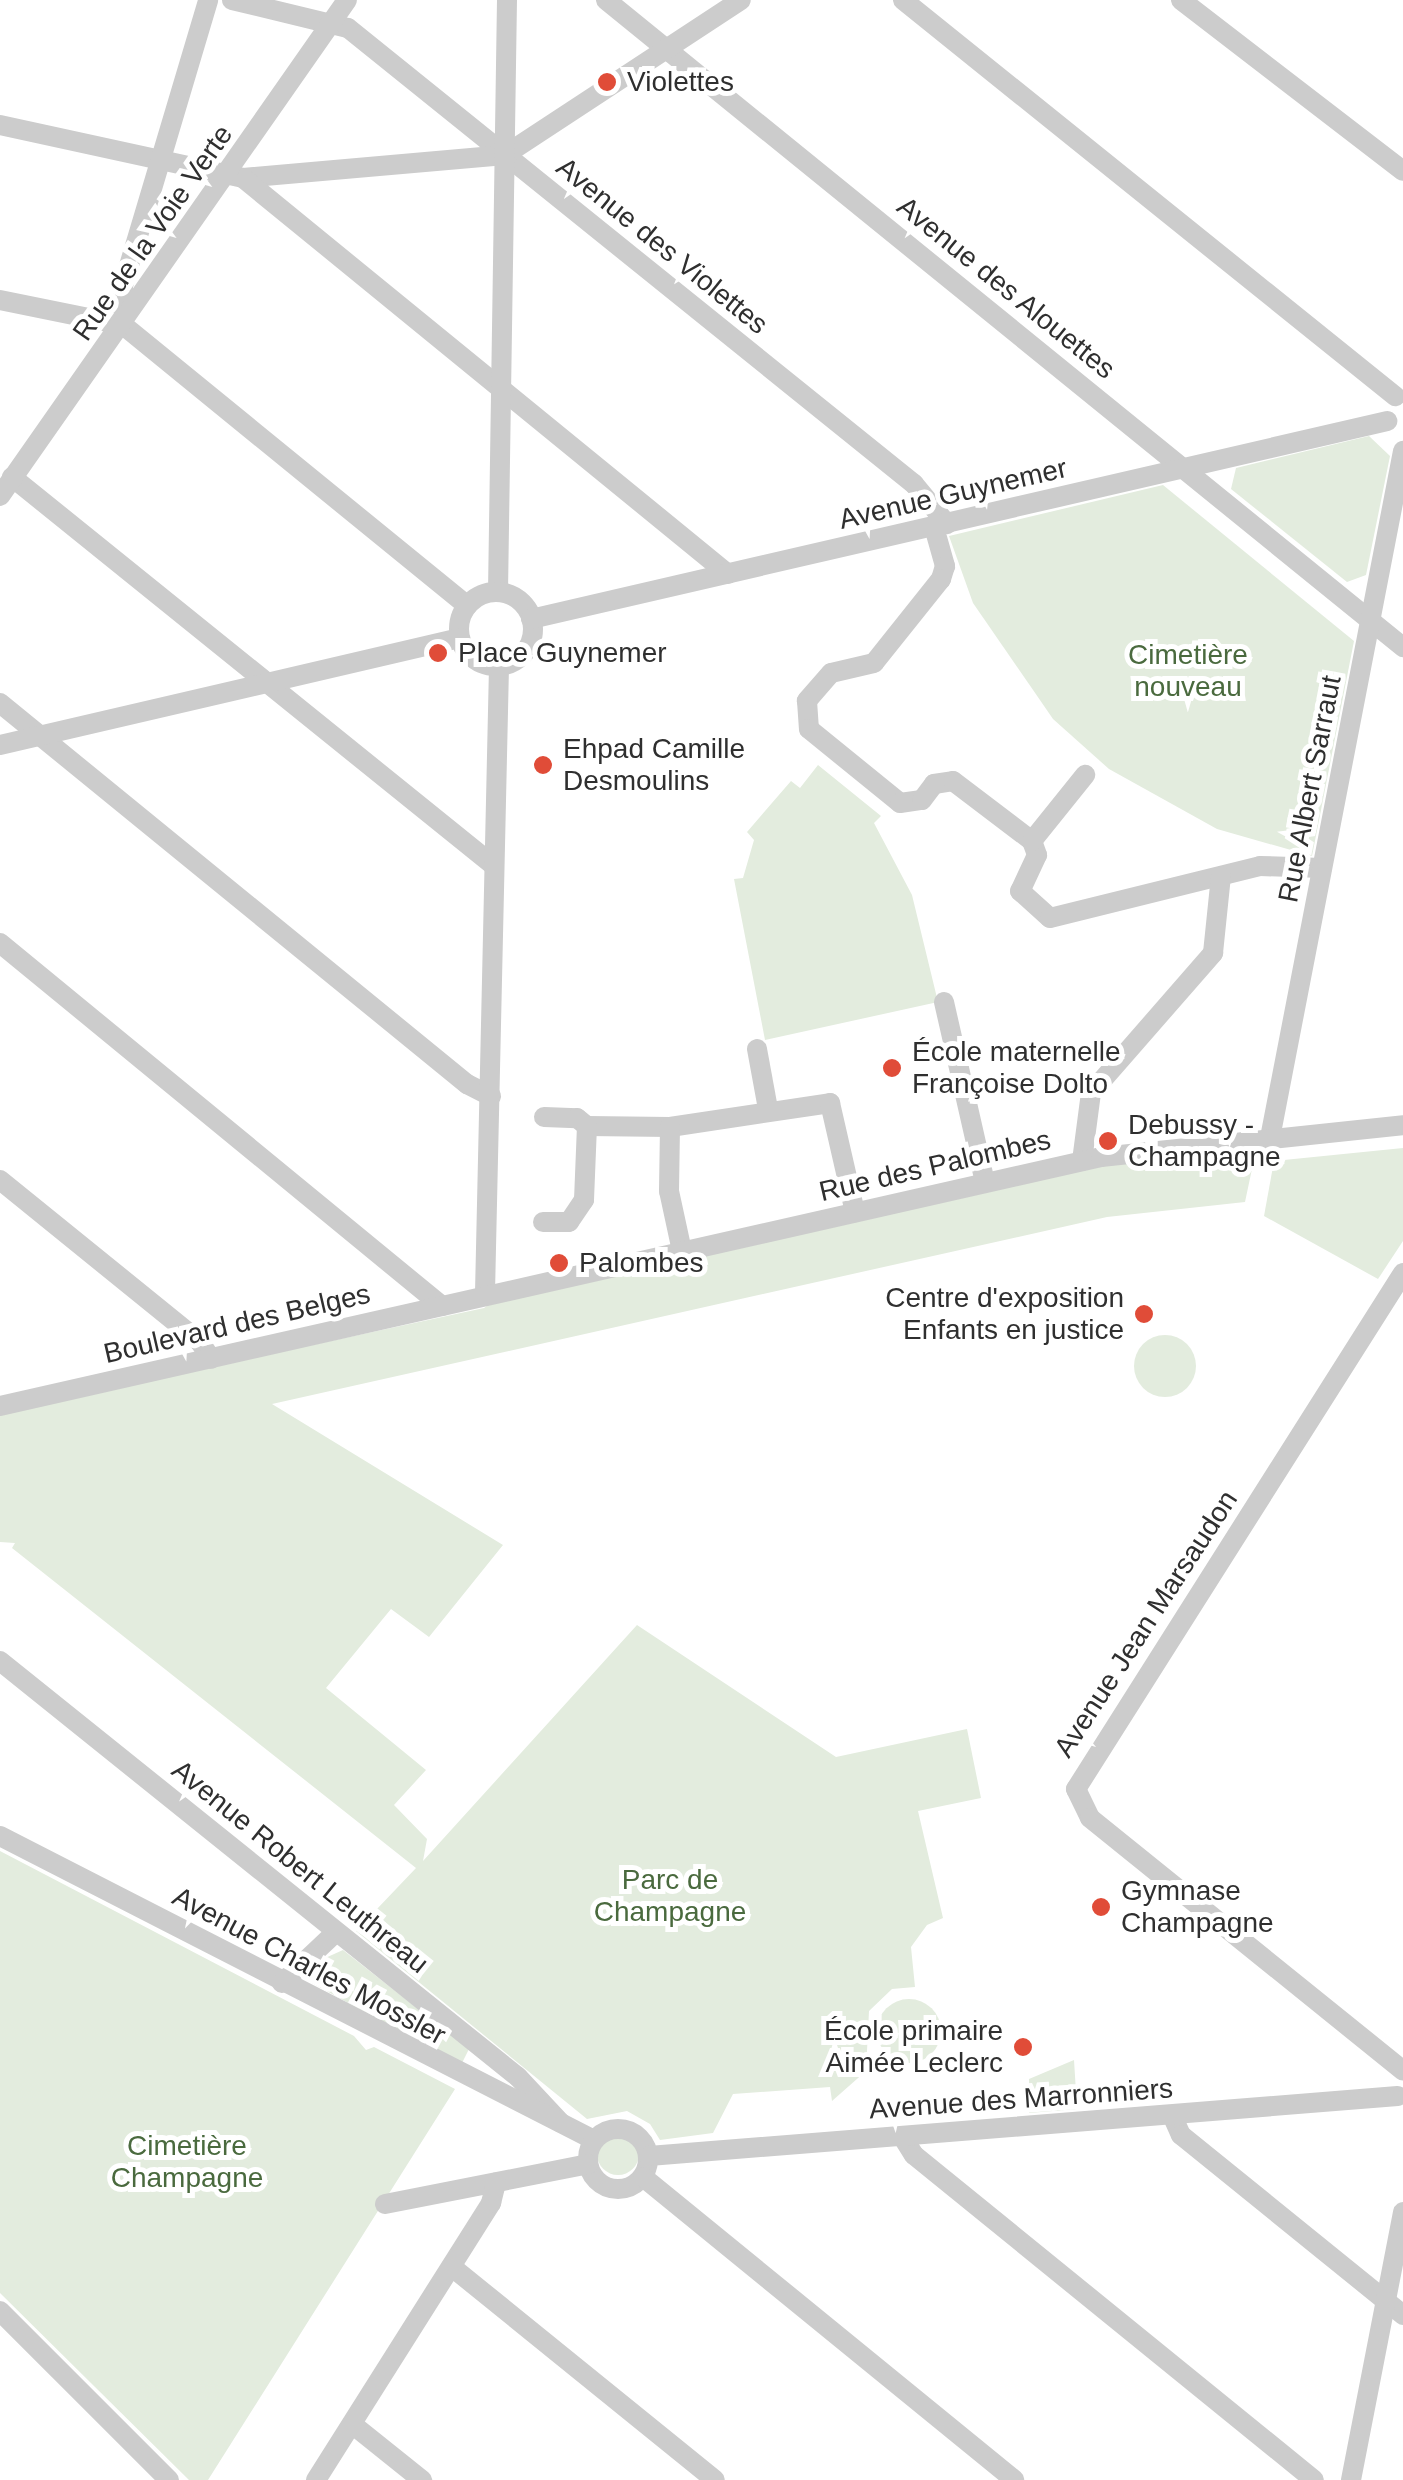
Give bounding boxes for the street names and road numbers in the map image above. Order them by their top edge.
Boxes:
street label: Rue de la Voie Verte [66,119,240,347]
street label: Avenue des Violettes [550,150,774,342]
street label: Avenue des Alouettes [890,189,1122,387]
street label: Avenue Guynemer [836,451,1070,537]
street label: Rue Albert Sarraut [1271,672,1349,906]
street label: Rue des Palombes [816,1123,1054,1209]
street label: Boulevard des Belges [101,1277,373,1371]
street label: Avenue Jean Marsaudon [1047,1485,1245,1763]
street label: Avenue Robert Leuthreau [165,1753,435,1981]
street label: Avenue Charles Mossler [167,1880,451,2052]
street label: Avenue des Marronniers [868,2072,1174,2126]

